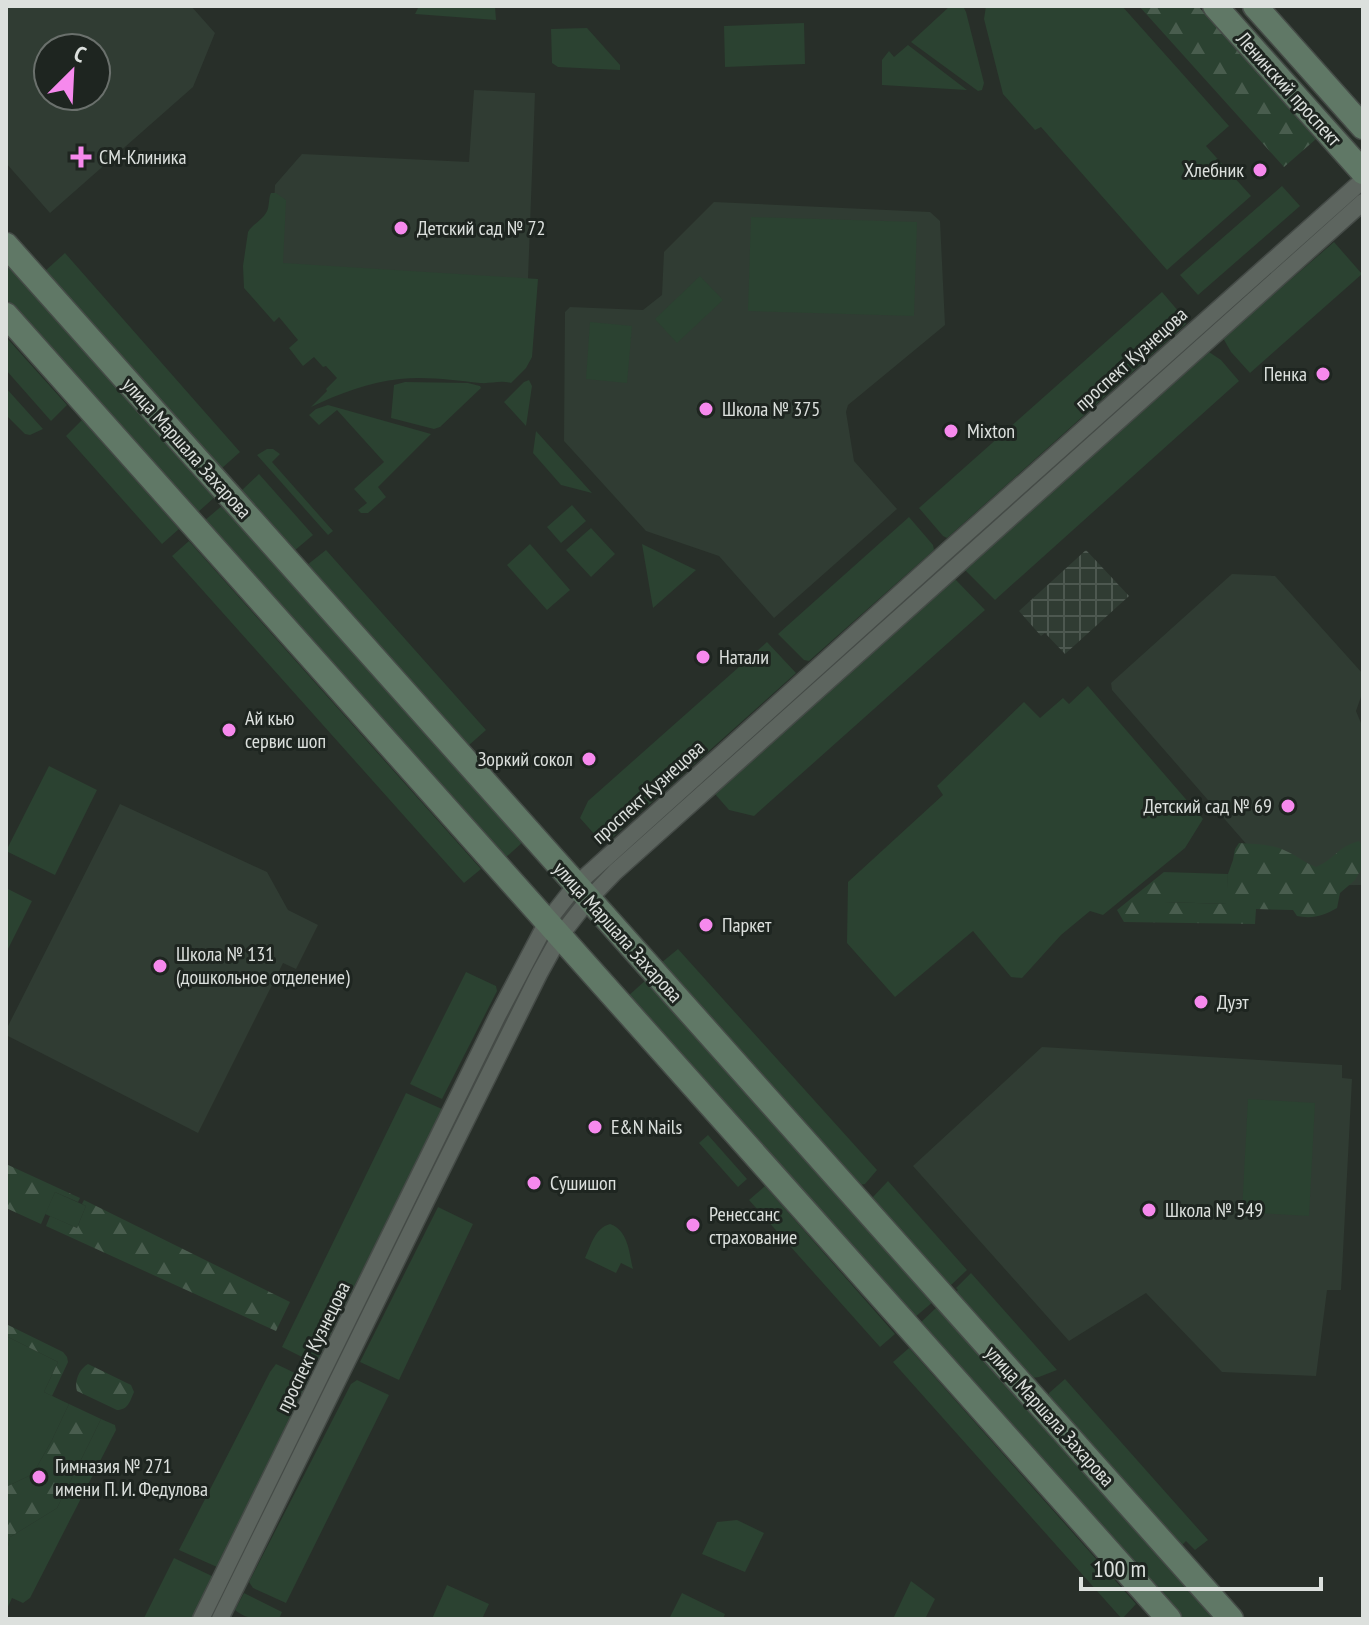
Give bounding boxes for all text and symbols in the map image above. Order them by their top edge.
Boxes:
street label: Ленинский проспект [1230,26,1348,152]
north arrow [32,32,112,112]
text: С [70,39,90,69]
place label: СМ-Клиника [99,144,187,170]
marker: СМ-Клиника [70,146,92,168]
place label: Хлебник [1184,157,1244,183]
marker: Хлебник [1251,161,1269,179]
place label: Детский сад № 72 [417,215,545,241]
marker: Детский сад № 72 [392,219,410,237]
street label: проспект Кузнецова [1069,302,1193,416]
place label: Пенка [1264,361,1307,387]
marker: Пенка [1314,365,1332,383]
street label: улица Маршала Захарова [117,372,257,524]
place label: Школа № 375 [722,396,820,422]
marker: Школа № 375 [697,400,715,418]
place label: Mixton [967,418,1015,444]
marker: Mixton [942,422,960,440]
place label: Натали [719,644,769,670]
marker: Натали [694,648,712,666]
place label: Ай кью сервис шоп [245,705,326,754]
marker: Ай кью сервис шоп [220,721,238,739]
street label: проспект Кузнецова [586,735,710,849]
place label: Зоркий сокол [478,746,573,772]
marker: Зоркий сокол [580,750,598,768]
place label: Детский сад № 69 [1144,793,1272,819]
marker: Детский сад № 69 [1279,797,1297,815]
street label: улица Маршала Захарова [548,856,688,1008]
place label: Паркет [722,912,772,938]
marker: Паркет [697,916,715,934]
place label: Школа № 131 (дошкольное отделение) [176,941,350,990]
marker: Школа № 131 (дошкольное отделение) [151,957,169,975]
place label: Дуэт [1217,989,1249,1015]
marker: Дуэт [1192,993,1210,1011]
place label: E&N Nails [611,1114,682,1140]
marker: E&N Nails [586,1118,604,1136]
place label: Сушишоп [550,1170,616,1196]
marker: Сушишоп [525,1174,543,1192]
place label: Школа № 549 [1165,1197,1263,1223]
place label: Ренессанс страхование [709,1201,797,1250]
marker: Школа № 549 [1140,1201,1158,1219]
marker: Ренессанс страхование [684,1216,702,1234]
street label: проспект Кузнецова [270,1277,356,1417]
street label: улица Маршала Захарова [980,1340,1120,1492]
place label: Гимназия № 271 имени П. И. Федулова [55,1453,208,1502]
marker: Гимназия № 271 имени П. И. Федулова [30,1468,48,1486]
scale bar [1081,1541,1321,1591]
text: 100 m [1093,1553,1146,1584]

